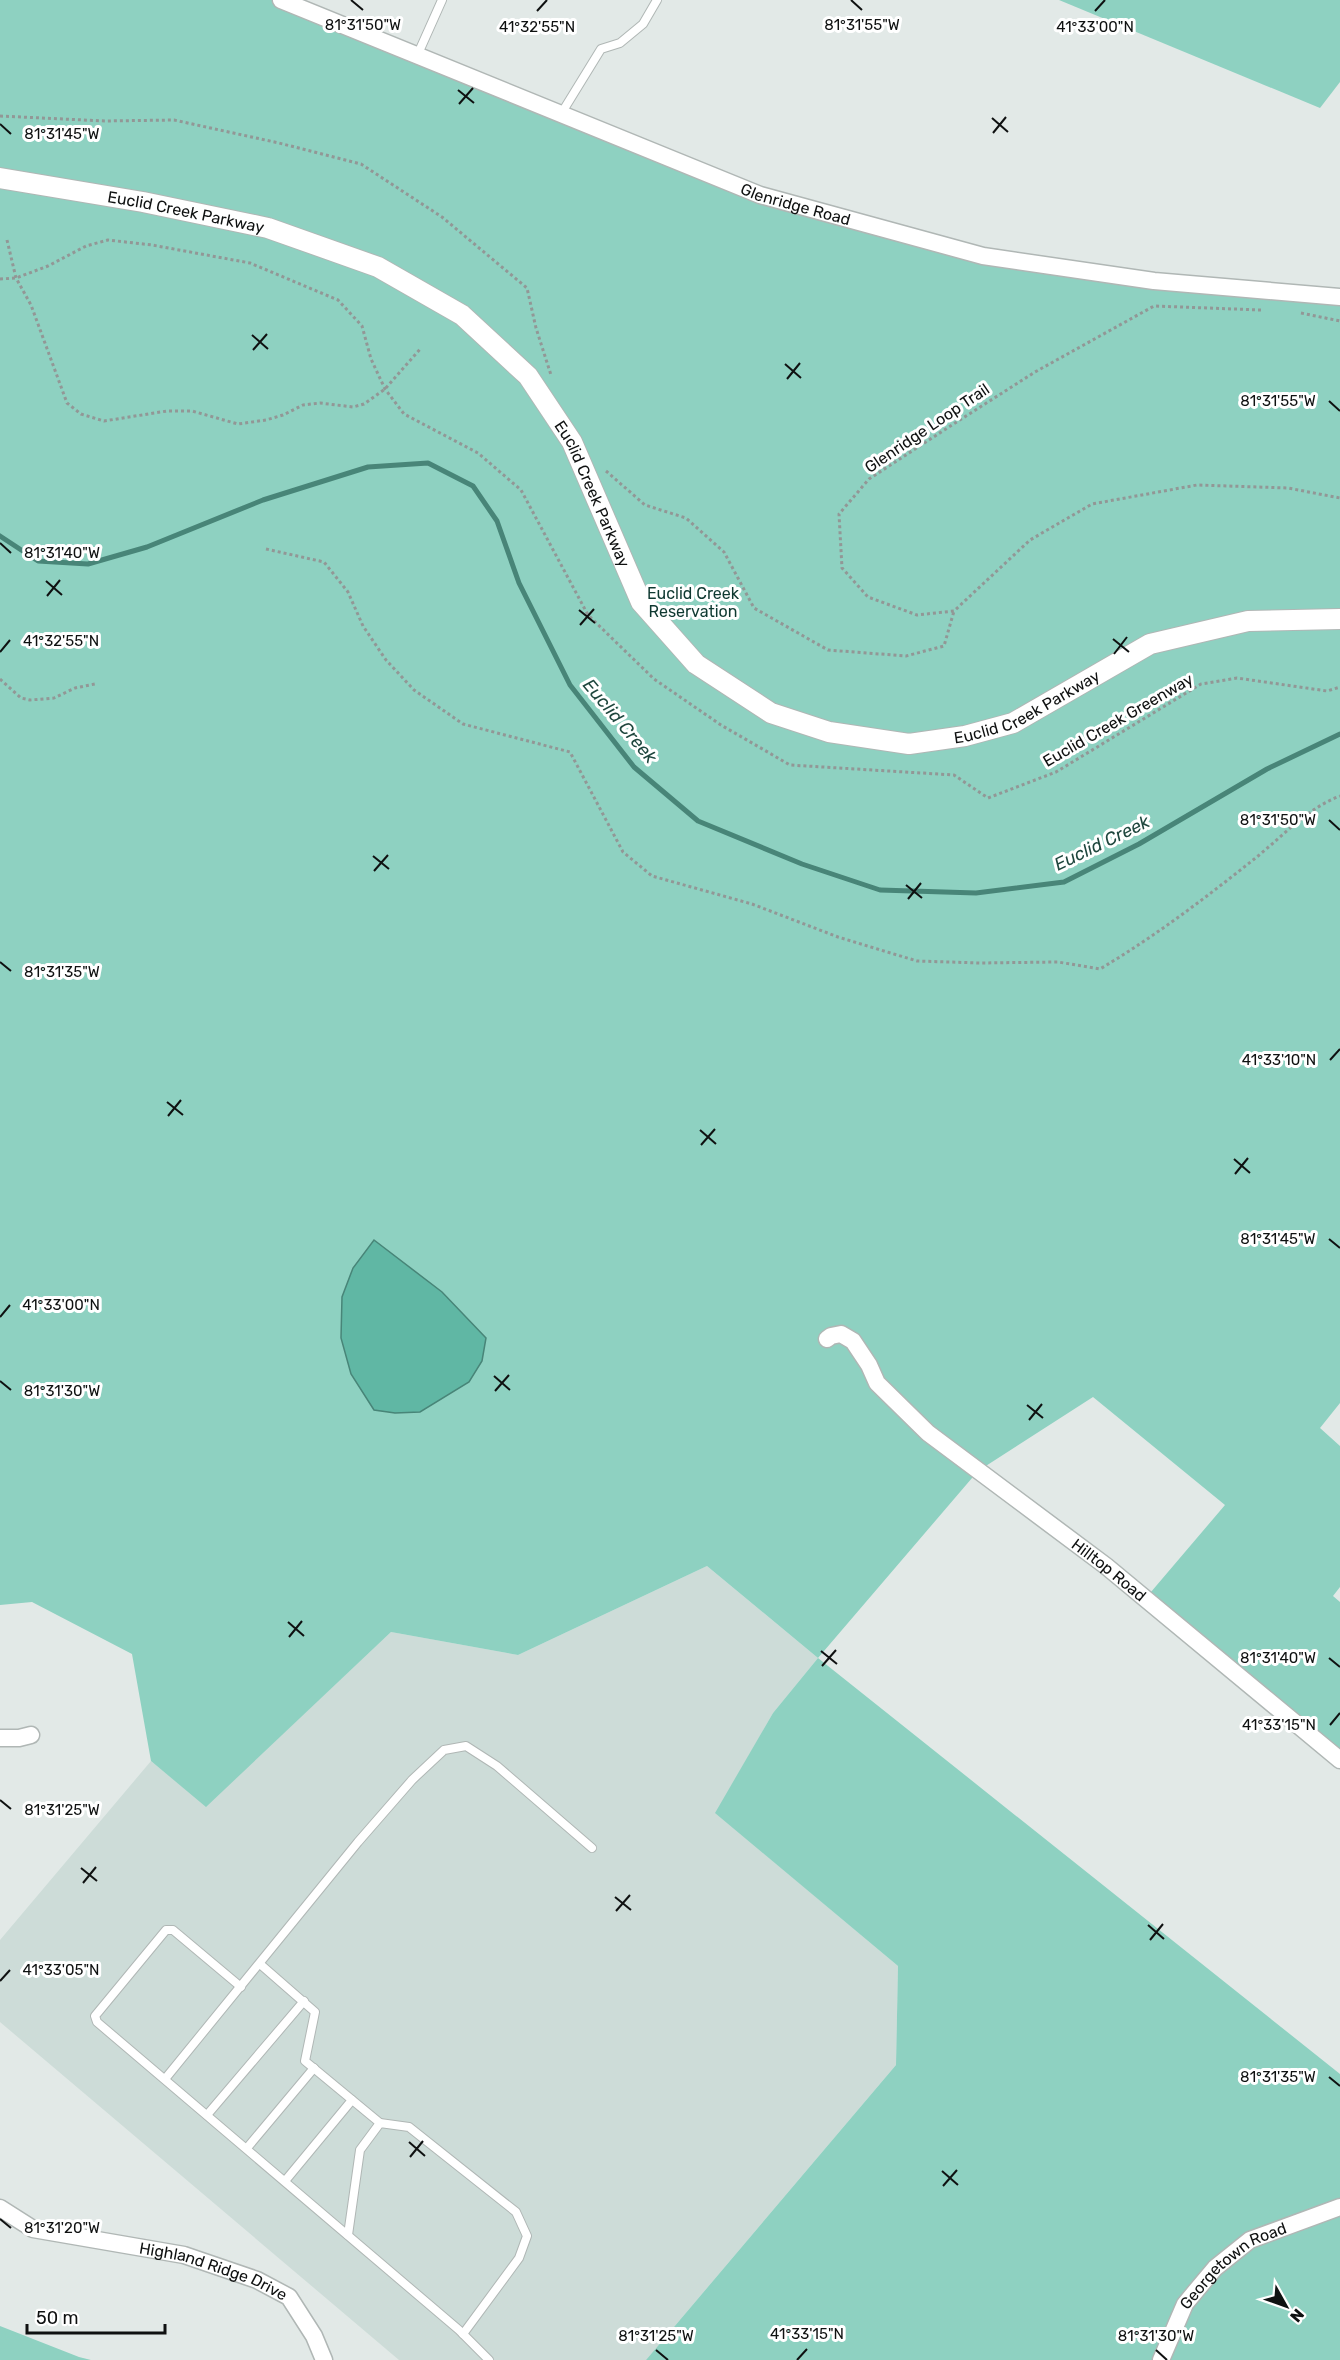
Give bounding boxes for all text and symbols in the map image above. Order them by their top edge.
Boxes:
text: 81°31'50"W [325,16,401,34]
text: 81°31'55"W [824,16,900,34]
text: 41°32'55"N [499,18,575,36]
text: 41°33'00"N [1056,18,1134,36]
text: 81°31'45"W [24,125,100,143]
street label: Glenridge Road [738,179,853,229]
street label: Euclid Creek Parkway [106,187,266,237]
street label: Glenridge Loop Trail [861,379,993,477]
text: 81°31'55"W [1240,392,1316,410]
street label: Euclid Creek Parkway [551,417,634,570]
text: 81°31'40"W [24,544,100,562]
park label: Euclid Creek Reservation [647,584,740,621]
text: 41°32'55"N [23,632,99,650]
street label: Euclid Creek Parkway [953,666,1103,747]
street label: Euclid Creek Greenway [1040,669,1197,771]
water label: Euclid Creek [578,674,662,768]
water label: Euclid Creek [1051,810,1154,876]
text: 81°31'50"W [1240,811,1316,829]
text: 81°31'35"W [24,963,100,981]
text: 41°33'10"N [1242,1051,1316,1069]
text: 81°31'45"W [1240,1230,1316,1248]
text: 41°33'00"N [22,1296,100,1314]
text: 81°31'30"W [24,1382,100,1400]
street label: Hilltop Road [1068,1534,1150,1605]
text: 81°31'40"W [1240,1649,1316,1667]
text: 41°33'15"N [1242,1716,1316,1734]
text: 81°31'25"W [24,1801,100,1819]
text: 41°33'05"N [22,1961,100,1979]
text: 81°31'35"W [1240,2068,1316,2086]
street label: Georgetown Road [1175,2218,1289,2313]
text: 81°31'20"W [24,2219,100,2237]
street label: Highland Ridge Drive [138,2238,291,2304]
north arrow [1256,2276,1316,2336]
scale bar [27,2297,165,2335]
text: N [1286,2305,1308,2326]
text: 50 m [36,2307,79,2329]
text: 41°33'15"N [770,2325,844,2343]
text: 81°31'25"W [618,2327,694,2345]
text: 81°31'30"W [1118,2327,1194,2345]

